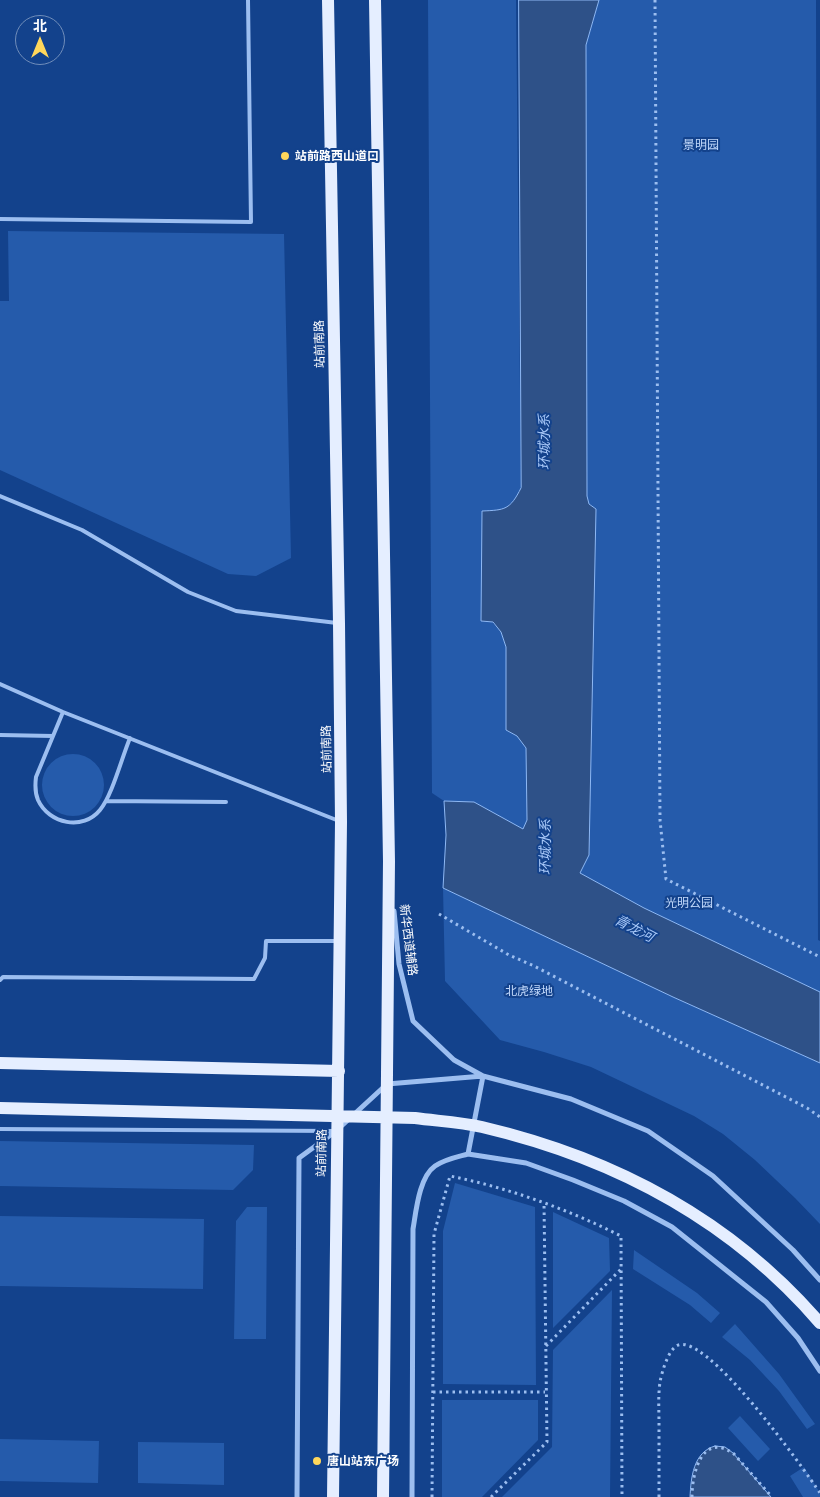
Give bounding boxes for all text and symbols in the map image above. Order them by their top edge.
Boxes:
north arrow [15,15,65,65]
text: 北 [33,18,47,34]
park label: 景明园 [683,138,719,152]
place label: 站前路西山道口 [295,149,379,163]
marker: 站前路西山道口 [279,150,291,162]
street label: 站前南路 [312,320,328,368]
water label: 环城水系 [537,414,553,470]
street label: 站前南路 [319,725,335,773]
water label: 环城水系 [538,819,554,875]
park label: 光明公园 [665,896,713,910]
street label: 新华西道辅路 [396,903,420,977]
water label: 青龙河 [611,912,657,946]
park label: 北虎绿地 [505,984,553,998]
street label: 站前南路 [314,1129,330,1177]
place label: 唐山站东广场 [327,1454,399,1468]
marker: 唐山站东广场 [311,1455,323,1467]

